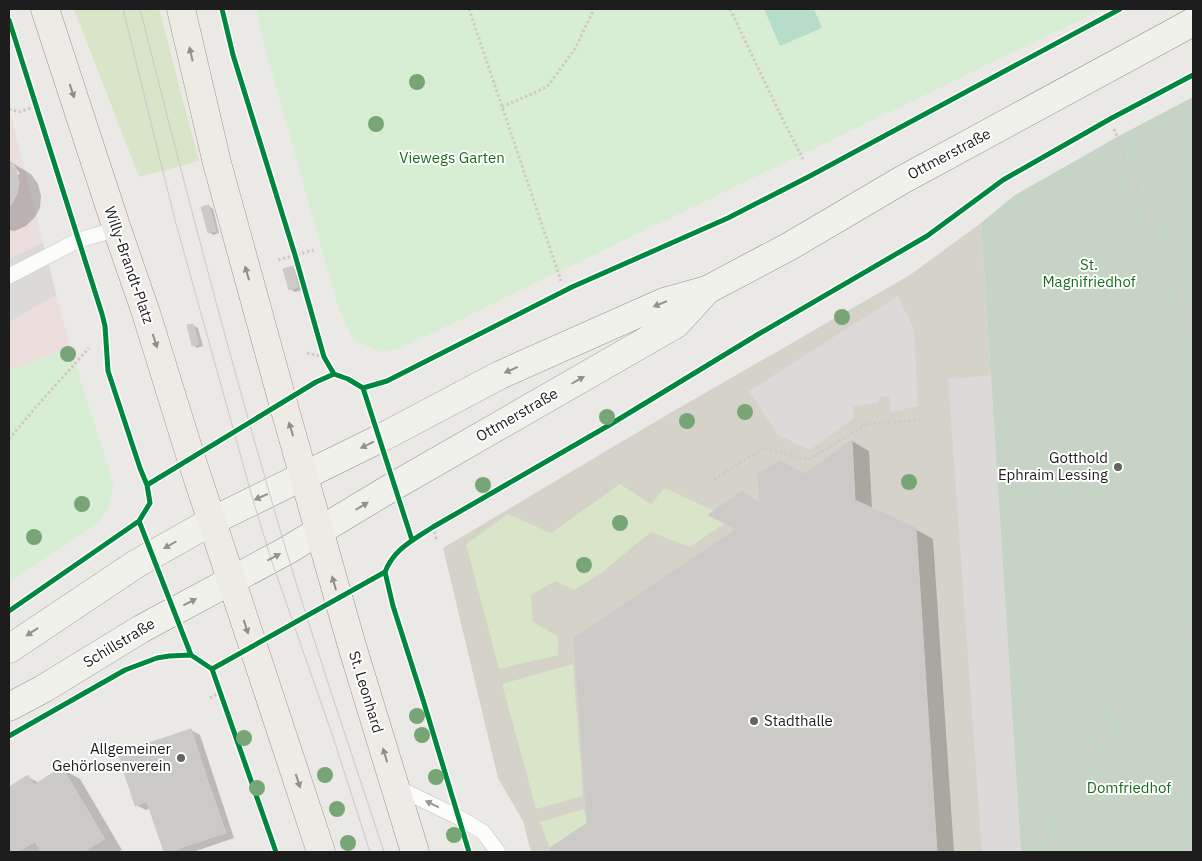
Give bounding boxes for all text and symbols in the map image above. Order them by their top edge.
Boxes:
one-way arrow [187,46,195,62]
one-way arrow [68,83,76,98]
street label: Ottmerstraße [904,124,994,183]
park label: Viewegs Garten [399,148,505,167]
street label: Willy-Brandt-Platz [100,203,159,326]
park label: St. Magnifriedhof [1042,255,1136,291]
one-way arrow [243,265,251,280]
one-way arrow [652,300,667,308]
one-way arrow [152,334,160,349]
one-way arrow [504,366,518,374]
one-way arrow [571,376,584,385]
street label: Ottmerstraße [472,383,561,446]
one-way arrow [286,422,294,437]
one-way arrow [360,441,375,449]
place label: Gotthold Ephraim Lessing [998,448,1108,484]
marker: Gotthold Ephraim Lessing [1112,461,1124,473]
one-way arrow [254,493,268,501]
one-way arrow [355,502,368,511]
one-way arrow [162,541,177,549]
one-way arrow [267,553,282,561]
one-way arrow [330,575,338,590]
one-way arrow [183,598,198,606]
street label: Schillstraße [79,614,158,671]
one-way arrow [243,620,251,635]
one-way arrow [26,627,39,637]
street label: St. Leonhard [345,649,388,735]
place label: Stadthalle [764,711,833,730]
marker: Stadthalle [748,715,760,727]
place label: Allgemeiner Gehörlosenverein [52,739,171,775]
one-way arrow [381,748,389,763]
marker: Allgemeiner Gehörlosenverein [175,752,187,764]
one-way arrow [294,774,302,789]
park label: Domfriedhof [1087,778,1171,797]
one-way arrow [425,800,439,808]

